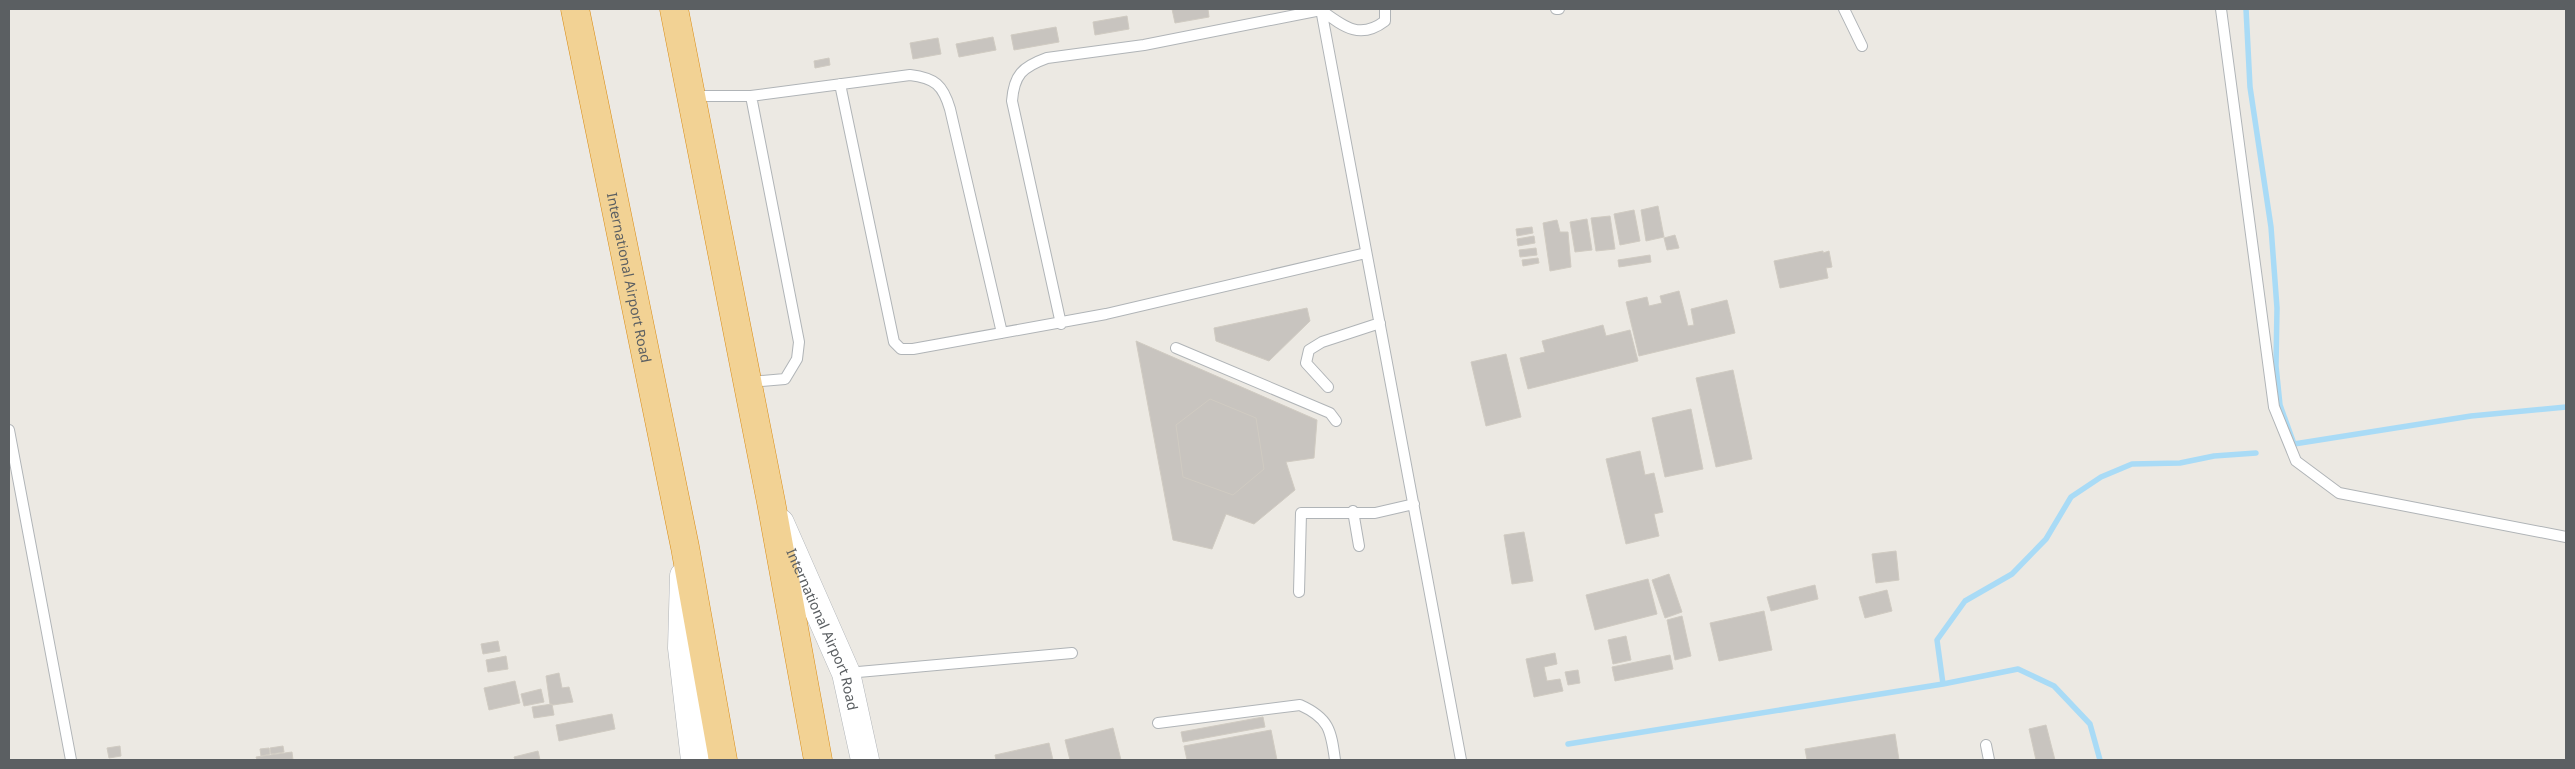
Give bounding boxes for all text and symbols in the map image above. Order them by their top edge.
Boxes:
street label: International Airport Road [603,191,657,364]
street label: International Airport Road [783,545,863,712]

